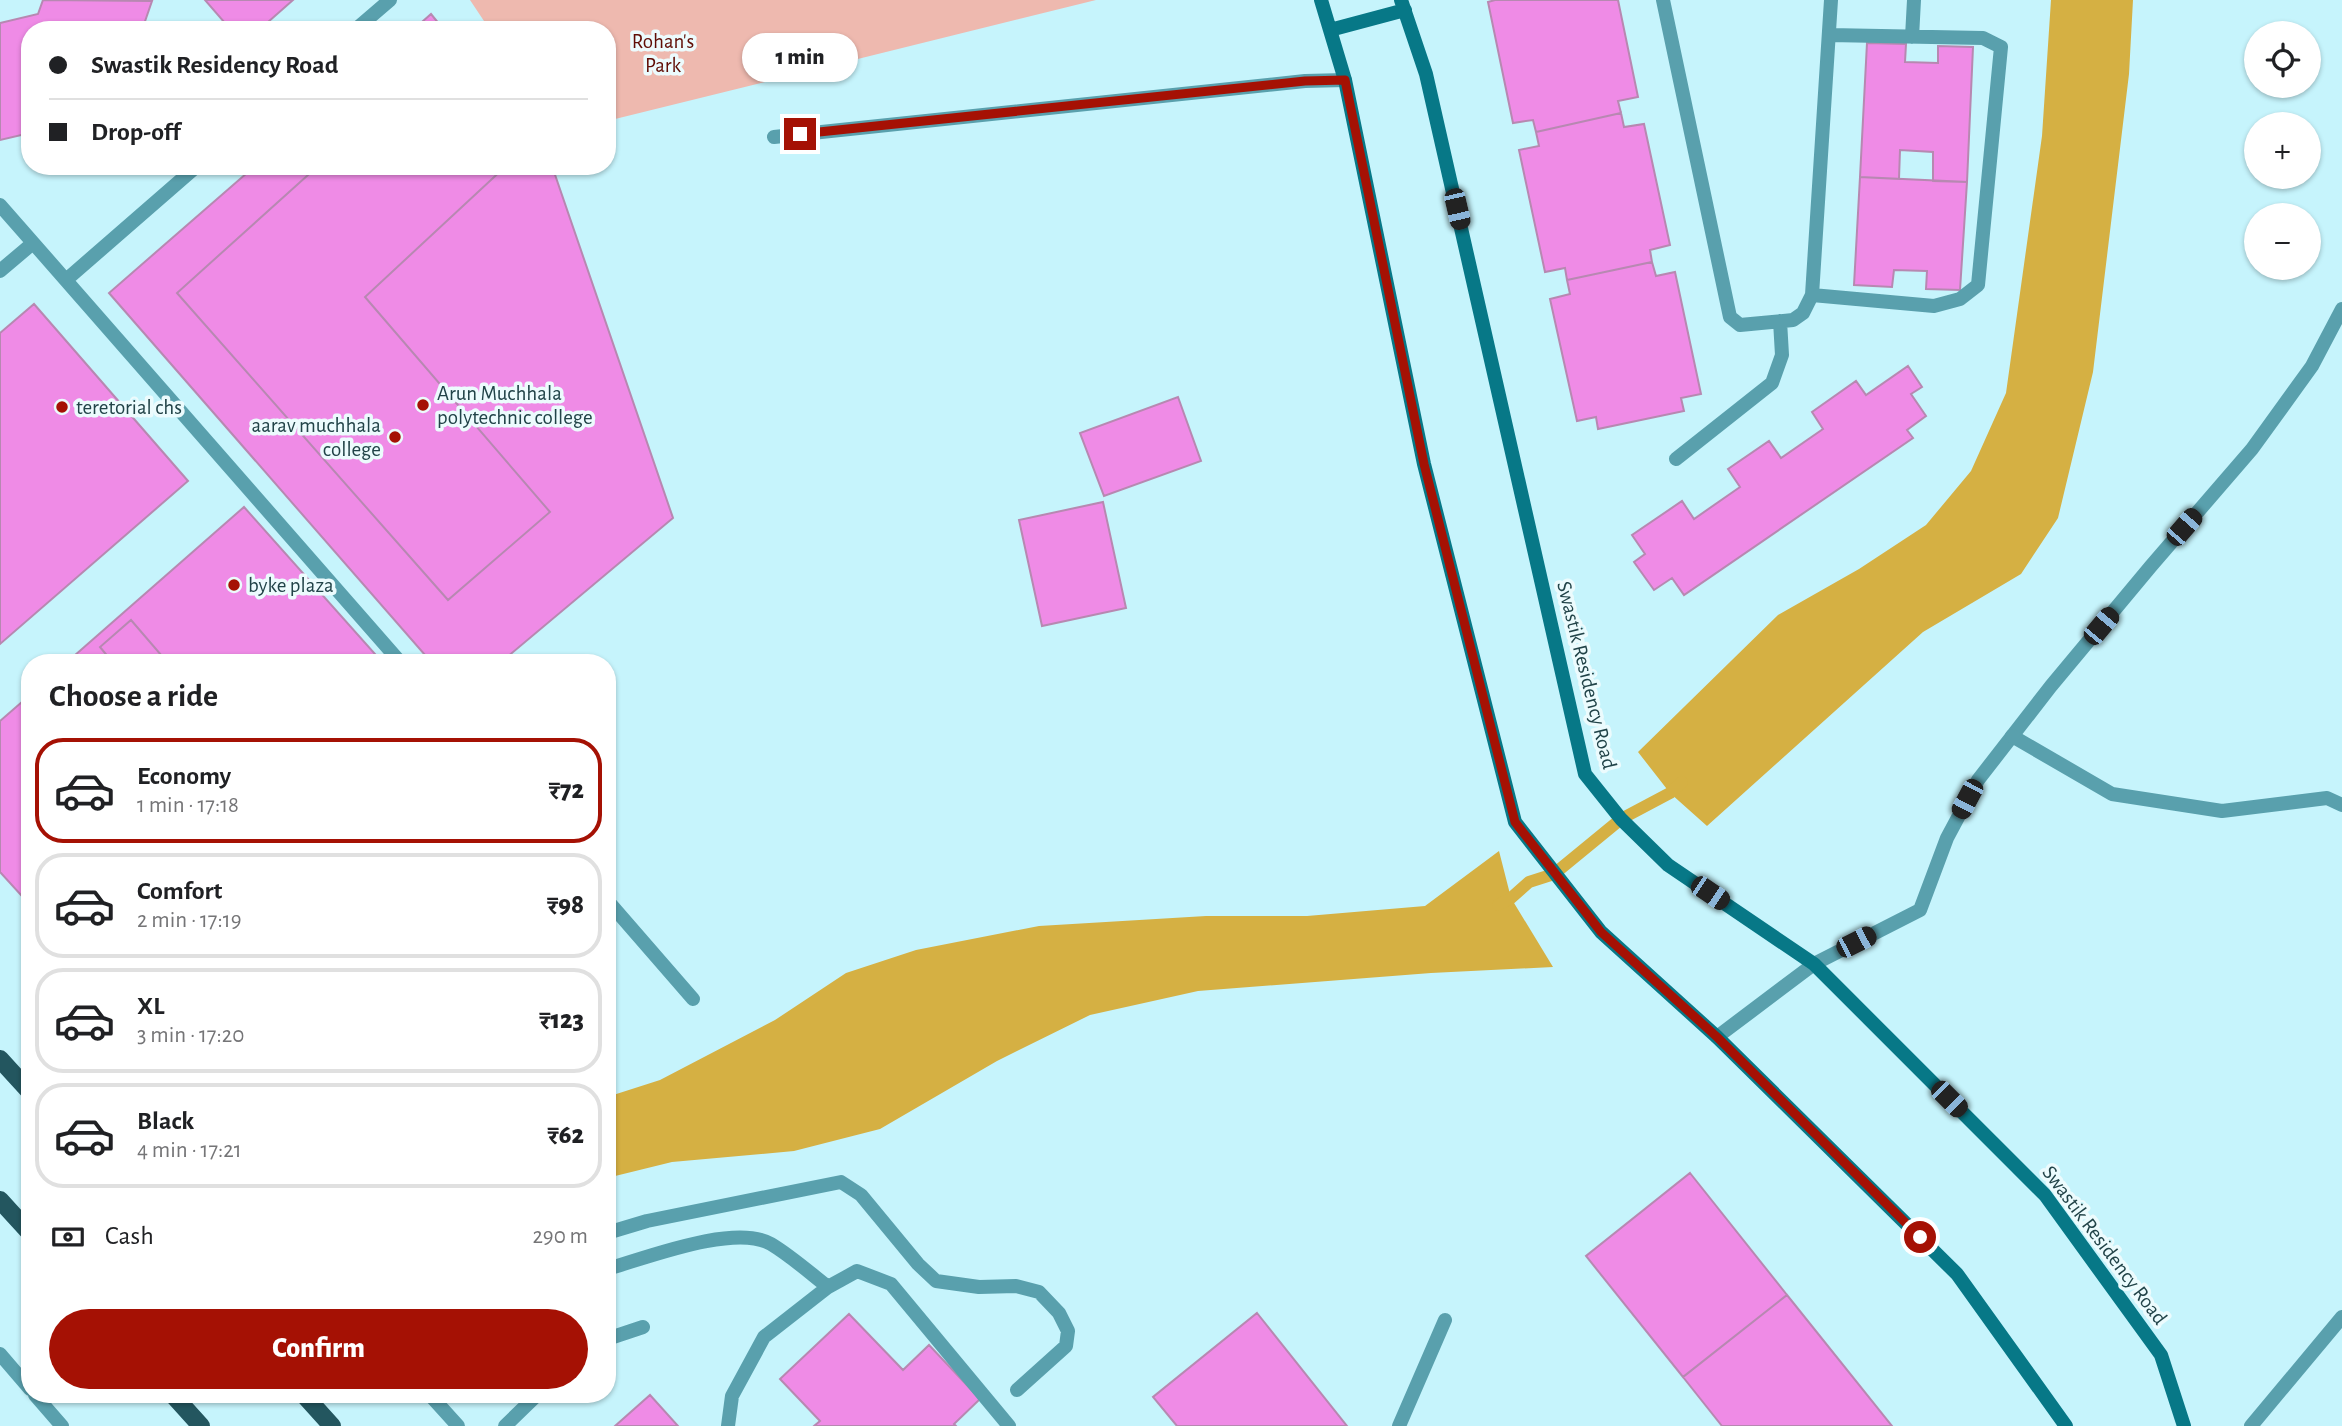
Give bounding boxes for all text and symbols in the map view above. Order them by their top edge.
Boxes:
map controls [2244,21,2321,280]
button: locate [2244,21,2321,98]
park label: Rohan's Park [632,31,694,76]
callout: 1 min [742,32,858,82]
text: 1 min [776,46,824,69]
text: Swastik Residency Road [91,52,338,78]
button: + [2244,112,2321,189]
route end [784,118,816,150]
text: Drop-off [91,119,180,145]
car [1443,186,1472,232]
button: − [2244,203,2321,280]
place label: Arun Muchhala polytechnic college [437,383,593,428]
place label: teretorial chs [76,397,182,418]
marker: Arun Muchhala polytechnic college [415,397,431,413]
marker: teretorial chs [54,399,70,415]
place label: aarav muchhala college [251,415,381,460]
marker: aarav muchhala college [387,429,403,445]
car [2163,504,2206,550]
place label: byke plaza [248,575,334,596]
marker: byke plaza [226,577,242,593]
street label: Swastik Residency Road [1553,579,1620,771]
car [2080,603,2123,649]
text: Choose a ride [49,680,218,712]
icon: car [53,759,116,822]
text: Economy [137,763,231,789]
car [1948,776,1987,822]
text: ₹72 [549,777,584,803]
text: 1 min · 17:18 [137,794,239,817]
car [1687,873,1734,913]
icon: car [53,874,116,937]
text: Comfort [137,878,222,904]
text: ₹98 [547,892,584,918]
text: 2 min · 17:19 [137,909,241,932]
car [1833,923,1880,961]
icon: car [53,989,116,1052]
text: XL [137,993,164,1019]
text: ₹123 [539,1007,584,1033]
text: 3 min · 17:20 [137,1024,244,1047]
car [1927,1077,1972,1121]
icon: car [53,1104,116,1167]
text: Black [137,1108,194,1134]
text: ₹62 [548,1122,584,1148]
text: 4 min · 17:21 [137,1139,242,1162]
street label: Swastik Residency Road [2038,1162,2171,1329]
icon: cash [49,1218,87,1256]
route start [1904,1221,1936,1253]
text: Cash [105,1223,154,1249]
text: 290 m [532,1225,588,1248]
button: Confirm [49,1309,588,1389]

